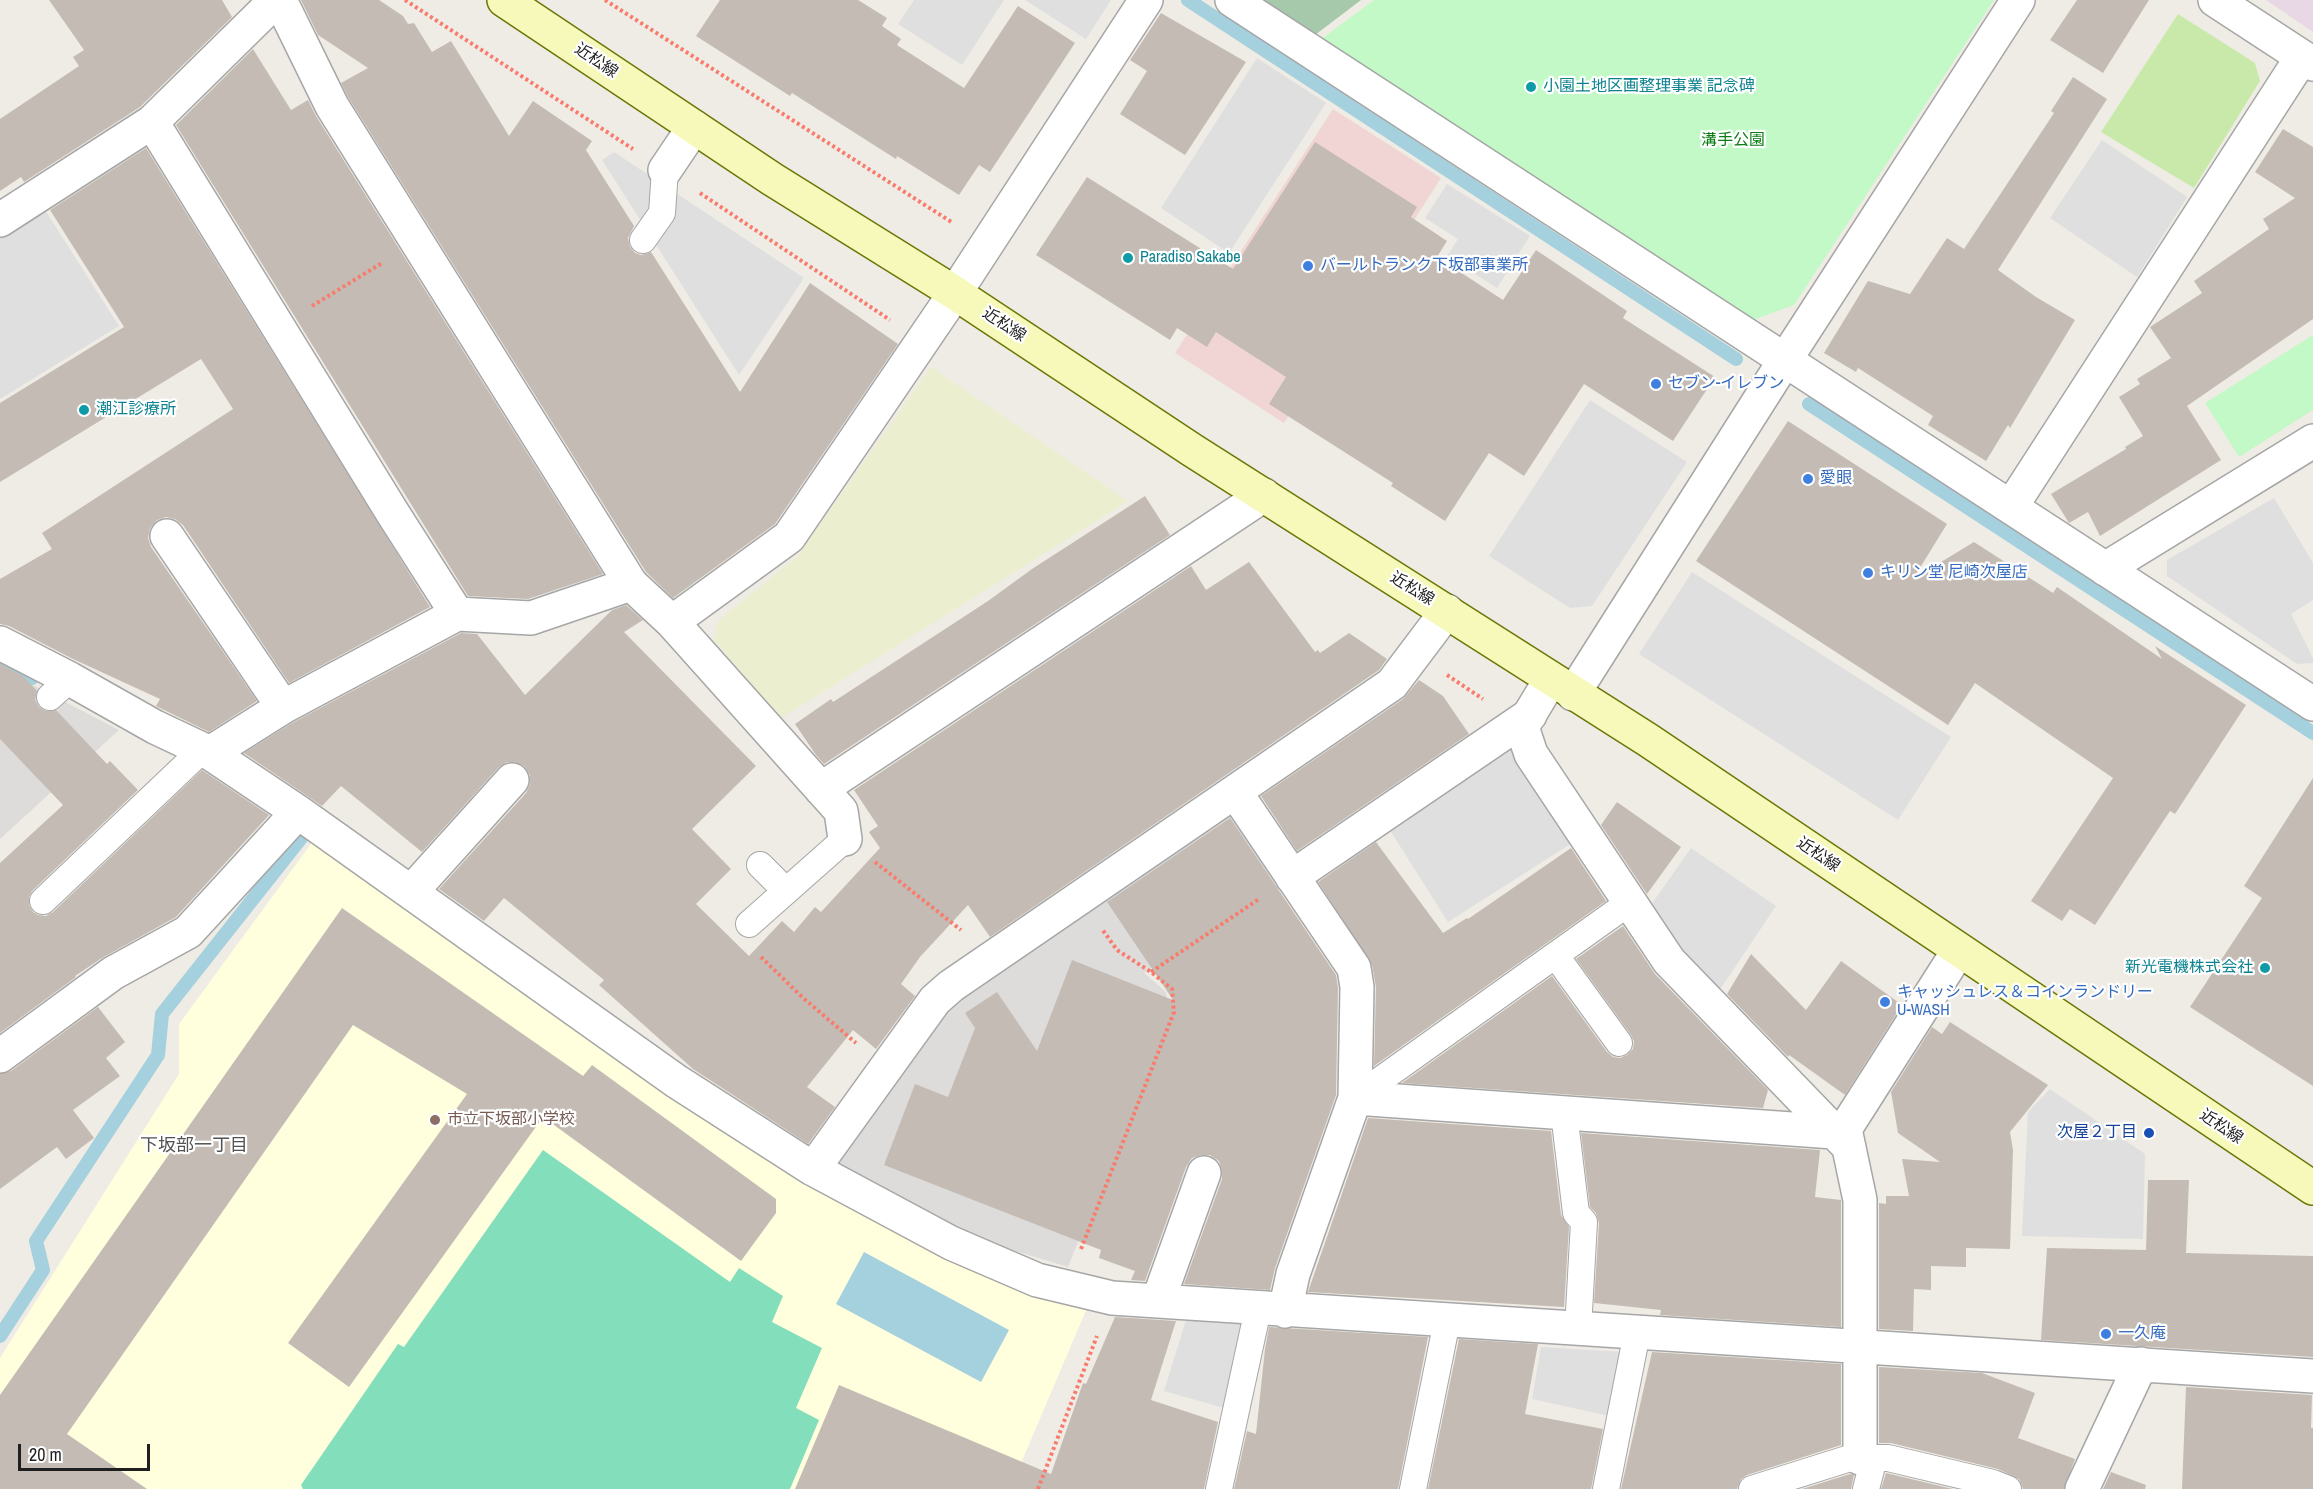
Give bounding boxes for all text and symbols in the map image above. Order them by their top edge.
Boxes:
street label: 近松線 [571,40,621,82]
place label: 小園土地区画整理事業 記念碑 [1543,77,1755,97]
marker: 小園土地区画整理事業 記念碑 [1524,80,1538,94]
park label: 溝手公園 [1701,131,1765,151]
place label: Paradiso Sakabe [1140,248,1241,268]
marker: Paradiso Sakabe [1121,251,1135,265]
place label: バールトランク下坂部事業所 [1320,256,1528,276]
marker: バールトランク下坂部事業所 [1301,259,1315,273]
street label: 近松線 [979,304,1029,346]
place label: セブン-イレブン [1668,374,1784,394]
marker: セブン-イレブン [1649,377,1663,391]
place label: 潮江診療所 [96,400,176,420]
marker: 潮江診療所 [77,403,91,417]
place label: 愛眼 [1820,469,1852,489]
marker: 愛眼 [1801,472,1815,486]
place label: キリン堂 尼崎次屋店 [1880,563,2028,583]
marker: キリン堂 尼崎次屋店 [1861,566,1875,580]
street label: 近松線 [1387,568,1437,610]
street label: 近松線 [1793,834,1843,876]
place label: 新光電機株式会社 [2125,958,2253,978]
marker: 新光電機株式会社 [2258,961,2272,975]
place label: キャッシュレス＆コインランドリー U-WASH [1897,983,2153,1021]
marker: キャッシュレス＆コインランドリー U-WASH [1878,995,1892,1009]
street label: 近松線 [2196,1106,2246,1148]
place label: 市立下坂部小学校 [447,1110,575,1130]
marker: 市立下坂部小学校 [428,1113,442,1127]
place label: 次屋２丁目 [2057,1123,2137,1143]
marker: 次屋２丁目 [2142,1126,2156,1140]
district label: 下坂部一丁目 [140,1135,248,1157]
place label: 一久庵 [2118,1324,2166,1344]
marker: 一久庵 [2099,1327,2113,1341]
scale bar [21,1432,153,1470]
text: 20 m [29,1442,62,1467]

